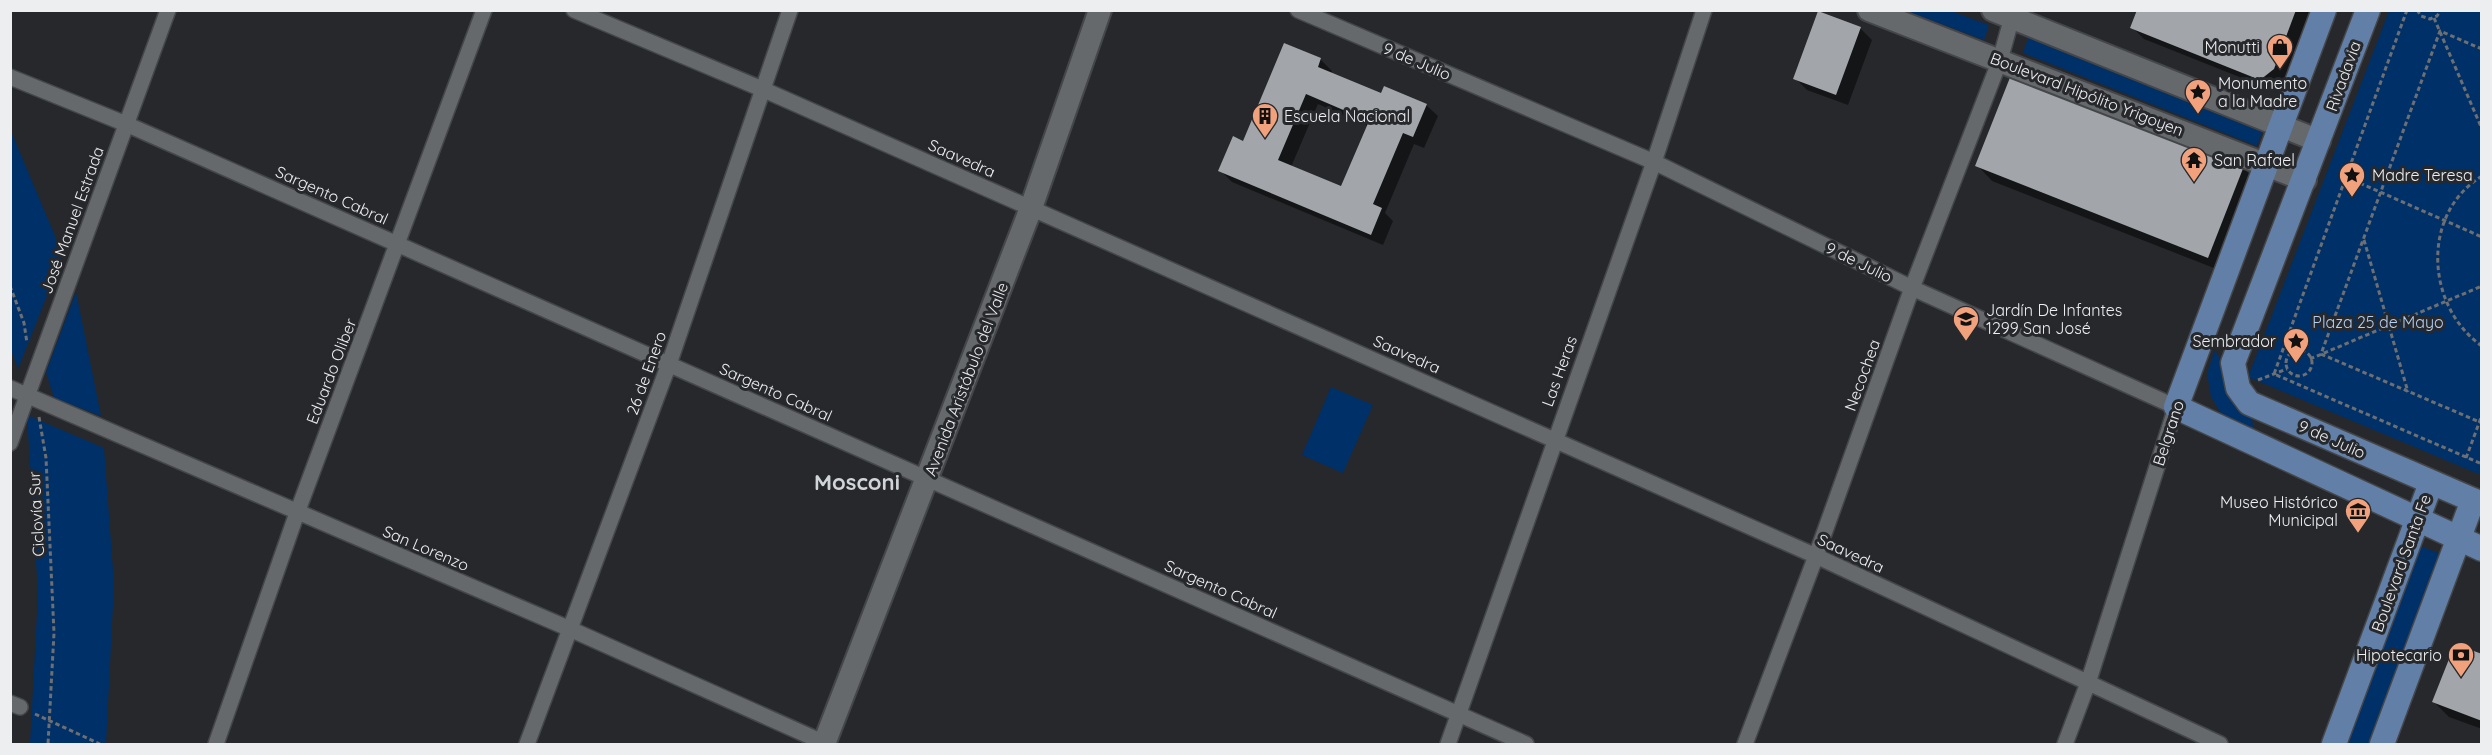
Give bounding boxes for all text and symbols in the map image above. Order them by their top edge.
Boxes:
shop icon: Monutti [2265,32,2295,70]
place label: Monutti [2204,37,2260,57]
street label: 9 de Julio [1380,38,1454,84]
street label: Rivadavia [2321,38,2365,114]
street label: Boulevard Hipólito Yrigoyen [1988,48,2186,140]
place label: Monumento a la Madre [2218,73,2307,111]
place icon: Monumento a la Madre [2183,77,2213,115]
building icon: Escuela Nacional [1250,101,1280,139]
place label: Escuela Nacional [1284,106,1410,126]
street label: Saavedra [925,134,999,182]
street label: José Manuel Estrada [36,144,108,296]
temple icon: San Rafael [2179,145,2209,183]
place label: San Rafael [2214,150,2295,170]
place icon: Madre Teresa [2337,160,2367,198]
street label: Sargento Cabral [273,161,391,229]
place label: Madre Teresa [2372,165,2473,185]
street label: 9 de Julio [1823,237,1895,287]
street label: Avenida Aristóbulo del Valle [920,279,1012,479]
place label: Jardín De Infantes 1299 San José [1986,300,2122,338]
school or university icon: Jardín De Infantes 1299 San José [1951,304,1981,342]
park label: Plaza 25 de Mayo [2312,312,2444,332]
street label: Eduardo Oliber [302,315,360,427]
place icon: Sembrador [2281,326,2311,364]
street label: 26 de Enero [622,328,670,418]
street label: Saavedra [1370,330,1444,378]
place label: Sembrador [2192,331,2276,351]
street label: Las Heras [1537,333,1581,409]
street label: Necochea [1840,336,1884,414]
street label: Sargento Cabral [717,358,835,426]
street label: Belgrano [2148,398,2188,468]
street label: 9 de Julio [2295,415,2369,463]
district label: Mosconi [814,468,900,496]
street label: Ciclovía Sur [24,471,48,557]
street label: Boulevard Santa Fe [2367,491,2435,635]
place label: Museo Histórico Municipal [2220,492,2338,530]
museum icon: Museo Histórico Municipal [2343,496,2373,534]
street label: San Lorenzo [380,521,472,575]
street label: Saavedra [1815,529,1887,577]
street label: Sargento Cabral [1162,555,1280,623]
bank icon: Hipotecario [2446,640,2476,678]
place label: Hipotecario [2356,645,2442,665]

